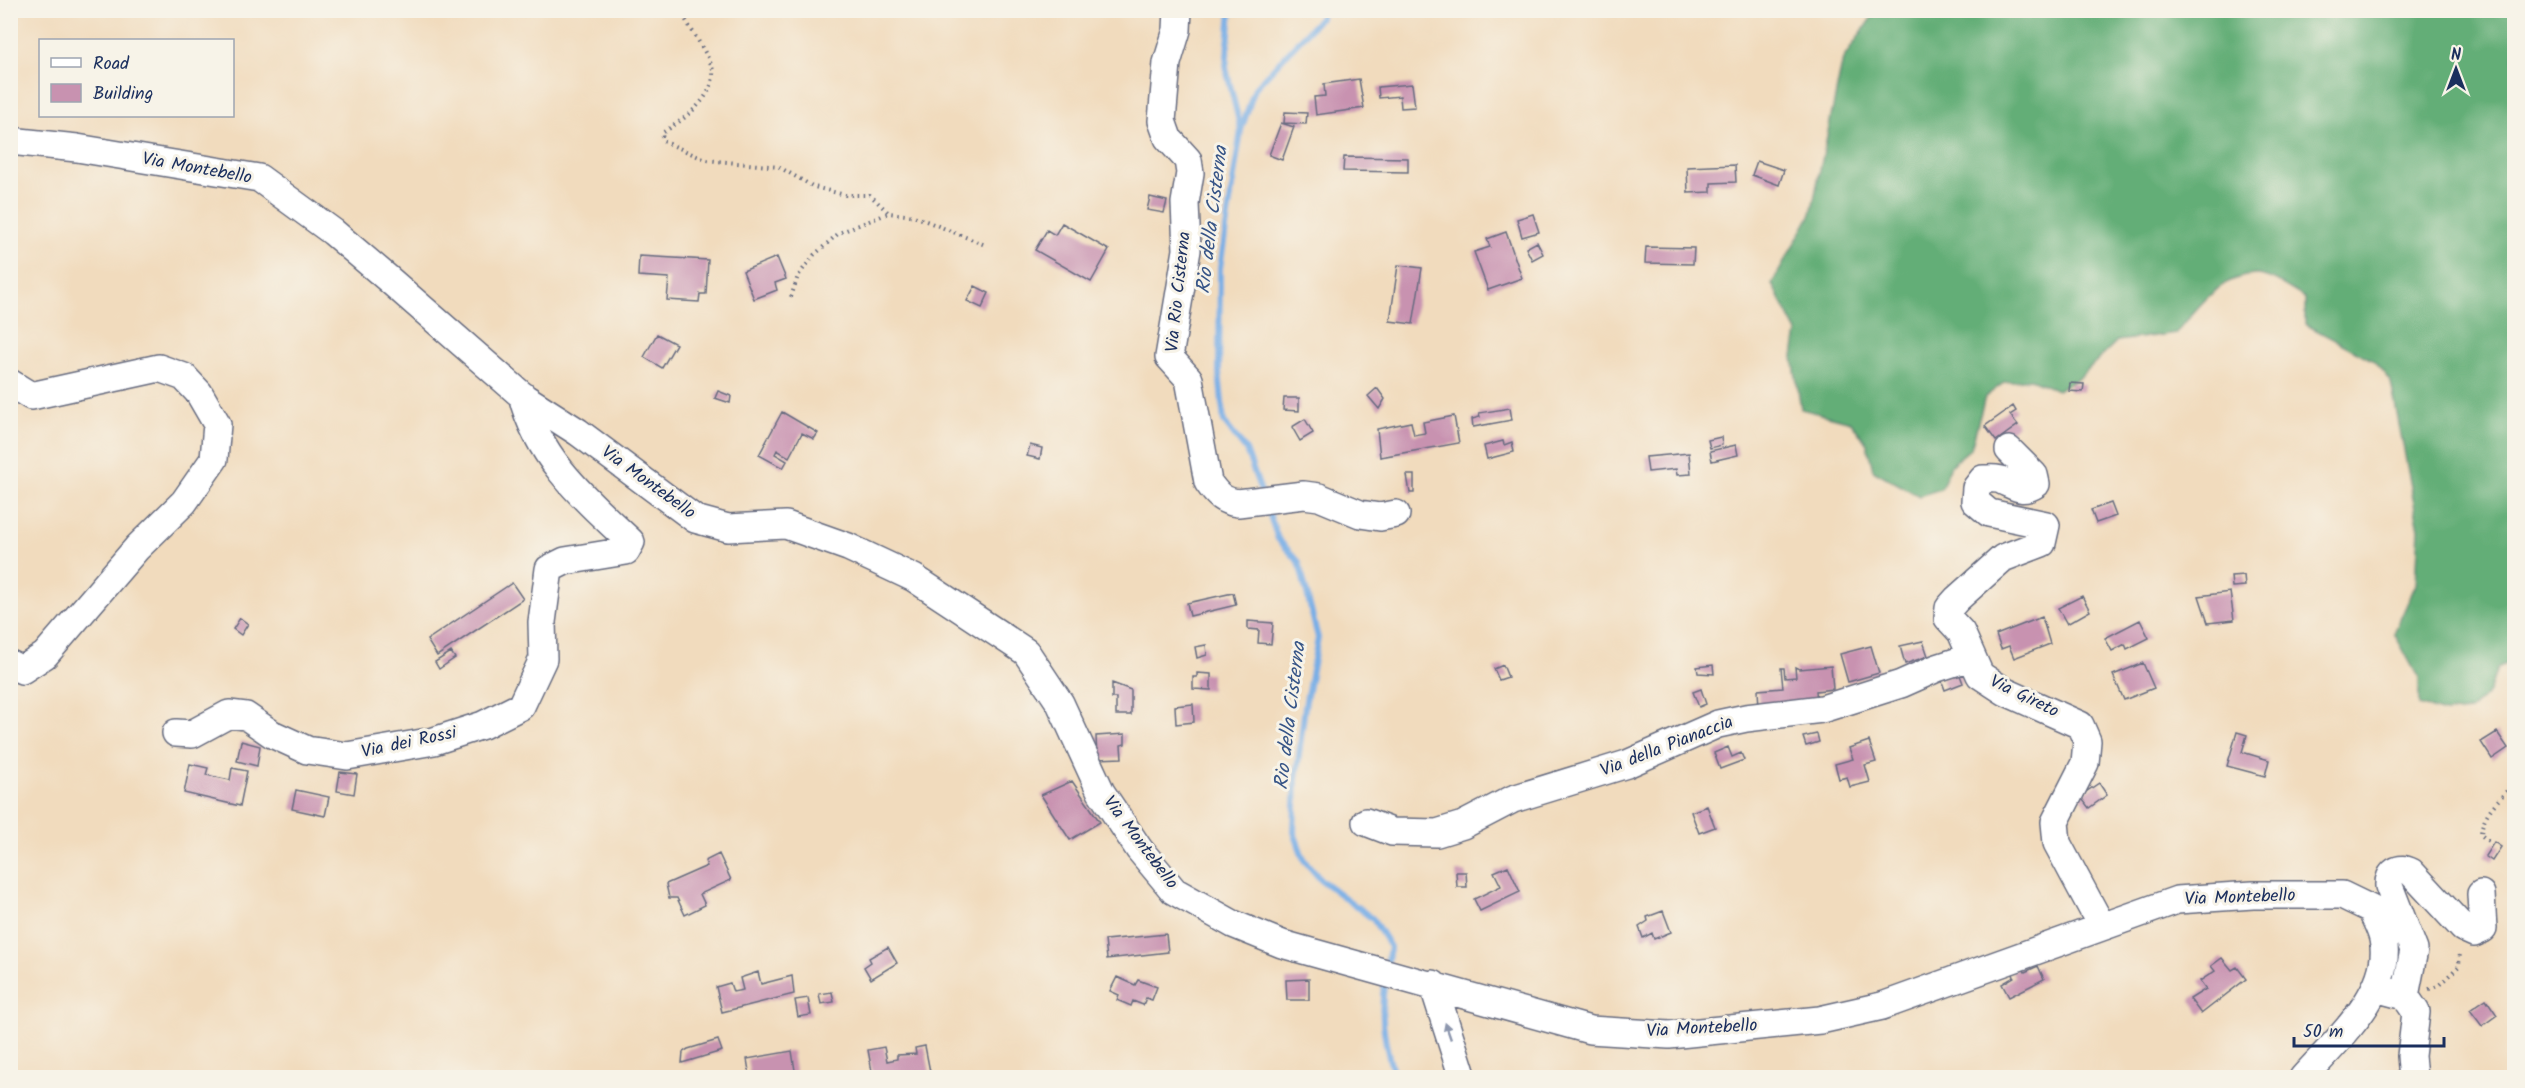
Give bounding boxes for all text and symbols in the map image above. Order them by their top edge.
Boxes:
legend [39,39,234,117]
north arrow [2426,39,2486,99]
text: N [2451,43,2461,68]
text: Road [93,50,130,79]
text: Building [93,80,153,109]
water label: Rio della Cisterna [1188,143,1238,296]
street label: Via Montebello [140,145,254,193]
street label: Via Rio Cisterna [1158,230,1200,354]
street label: Via Montebello [595,439,701,527]
water label: Rio della Cisterna [1266,639,1316,792]
street label: Via Gireto [1984,668,2064,726]
street label: Via della Pianaccia [1596,708,1738,786]
street label: Via dei Rossi [359,719,460,767]
street label: Via Montebello [1095,790,1185,896]
street label: Via Montebello [2184,882,2296,914]
scale bar [2294,1010,2444,1048]
street label: Via Montebello [1646,1012,1758,1046]
text: 50 m [2303,1018,2343,1047]
one-way arrow [1442,1022,1452,1040]

